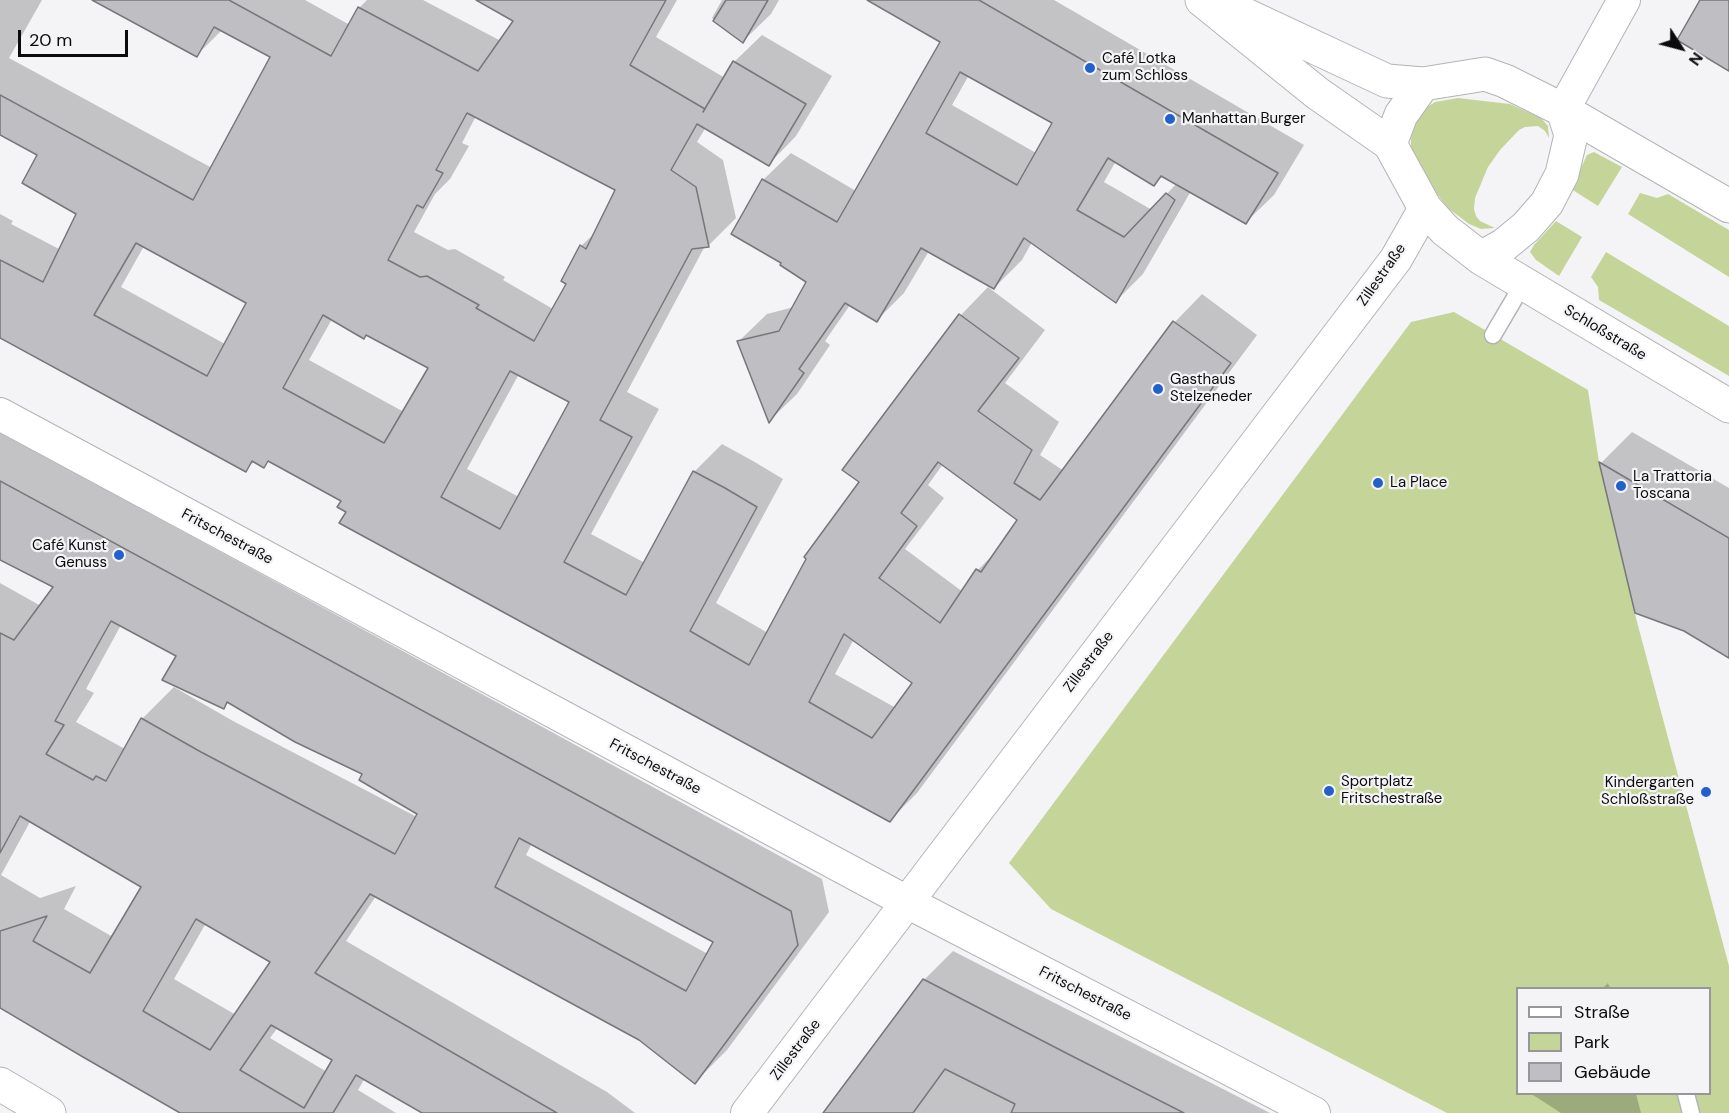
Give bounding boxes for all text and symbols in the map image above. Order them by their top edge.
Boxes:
scale bar [21,18,130,56]
north arrow [1651,18,1711,78]
text: 20 m [29,28,72,52]
text: N [1684,48,1708,70]
place label: Café Lotka zum Schloss [1102,50,1188,85]
marker: Café Lotka zum Schloss [1083,61,1097,75]
place label: Manhattan Burger [1182,110,1306,128]
marker: Manhattan Burger [1163,112,1177,126]
street label: Zillestraße [1354,240,1410,310]
street label: Schloßstraße [1560,301,1650,365]
place label: Gasthaus Stelzeneder [1170,371,1252,406]
marker: Gasthaus Stelzeneder [1151,382,1165,396]
place label: La Trattoria Toscana [1633,468,1712,503]
place label: La Place [1390,474,1447,492]
marker: La Place [1371,476,1385,490]
marker: La Trattoria Toscana [1614,479,1628,493]
street label: Fritschestraße [178,505,276,569]
place label: Café Kunst Genuss [32,537,107,572]
marker: Café Kunst Genuss [112,548,126,562]
street label: Zillestraße [1060,628,1118,696]
street label: Fritschestraße [606,735,704,799]
place label: Sportplatz Fritschestraße [1341,773,1442,808]
place label: Kindergarten Schloßstraße [1601,774,1694,809]
marker: Sportplatz Fritschestraße [1322,784,1336,798]
marker: Kindergarten Schloßstraße [1699,785,1713,799]
street label: Fritschestraße [1036,963,1134,1025]
legend [1516,987,1711,1095]
text: Straße [1574,1000,1630,1024]
street label: Zillestraße [767,1016,825,1084]
text: Park [1574,1030,1610,1054]
text: Gebäude [1574,1060,1651,1084]

